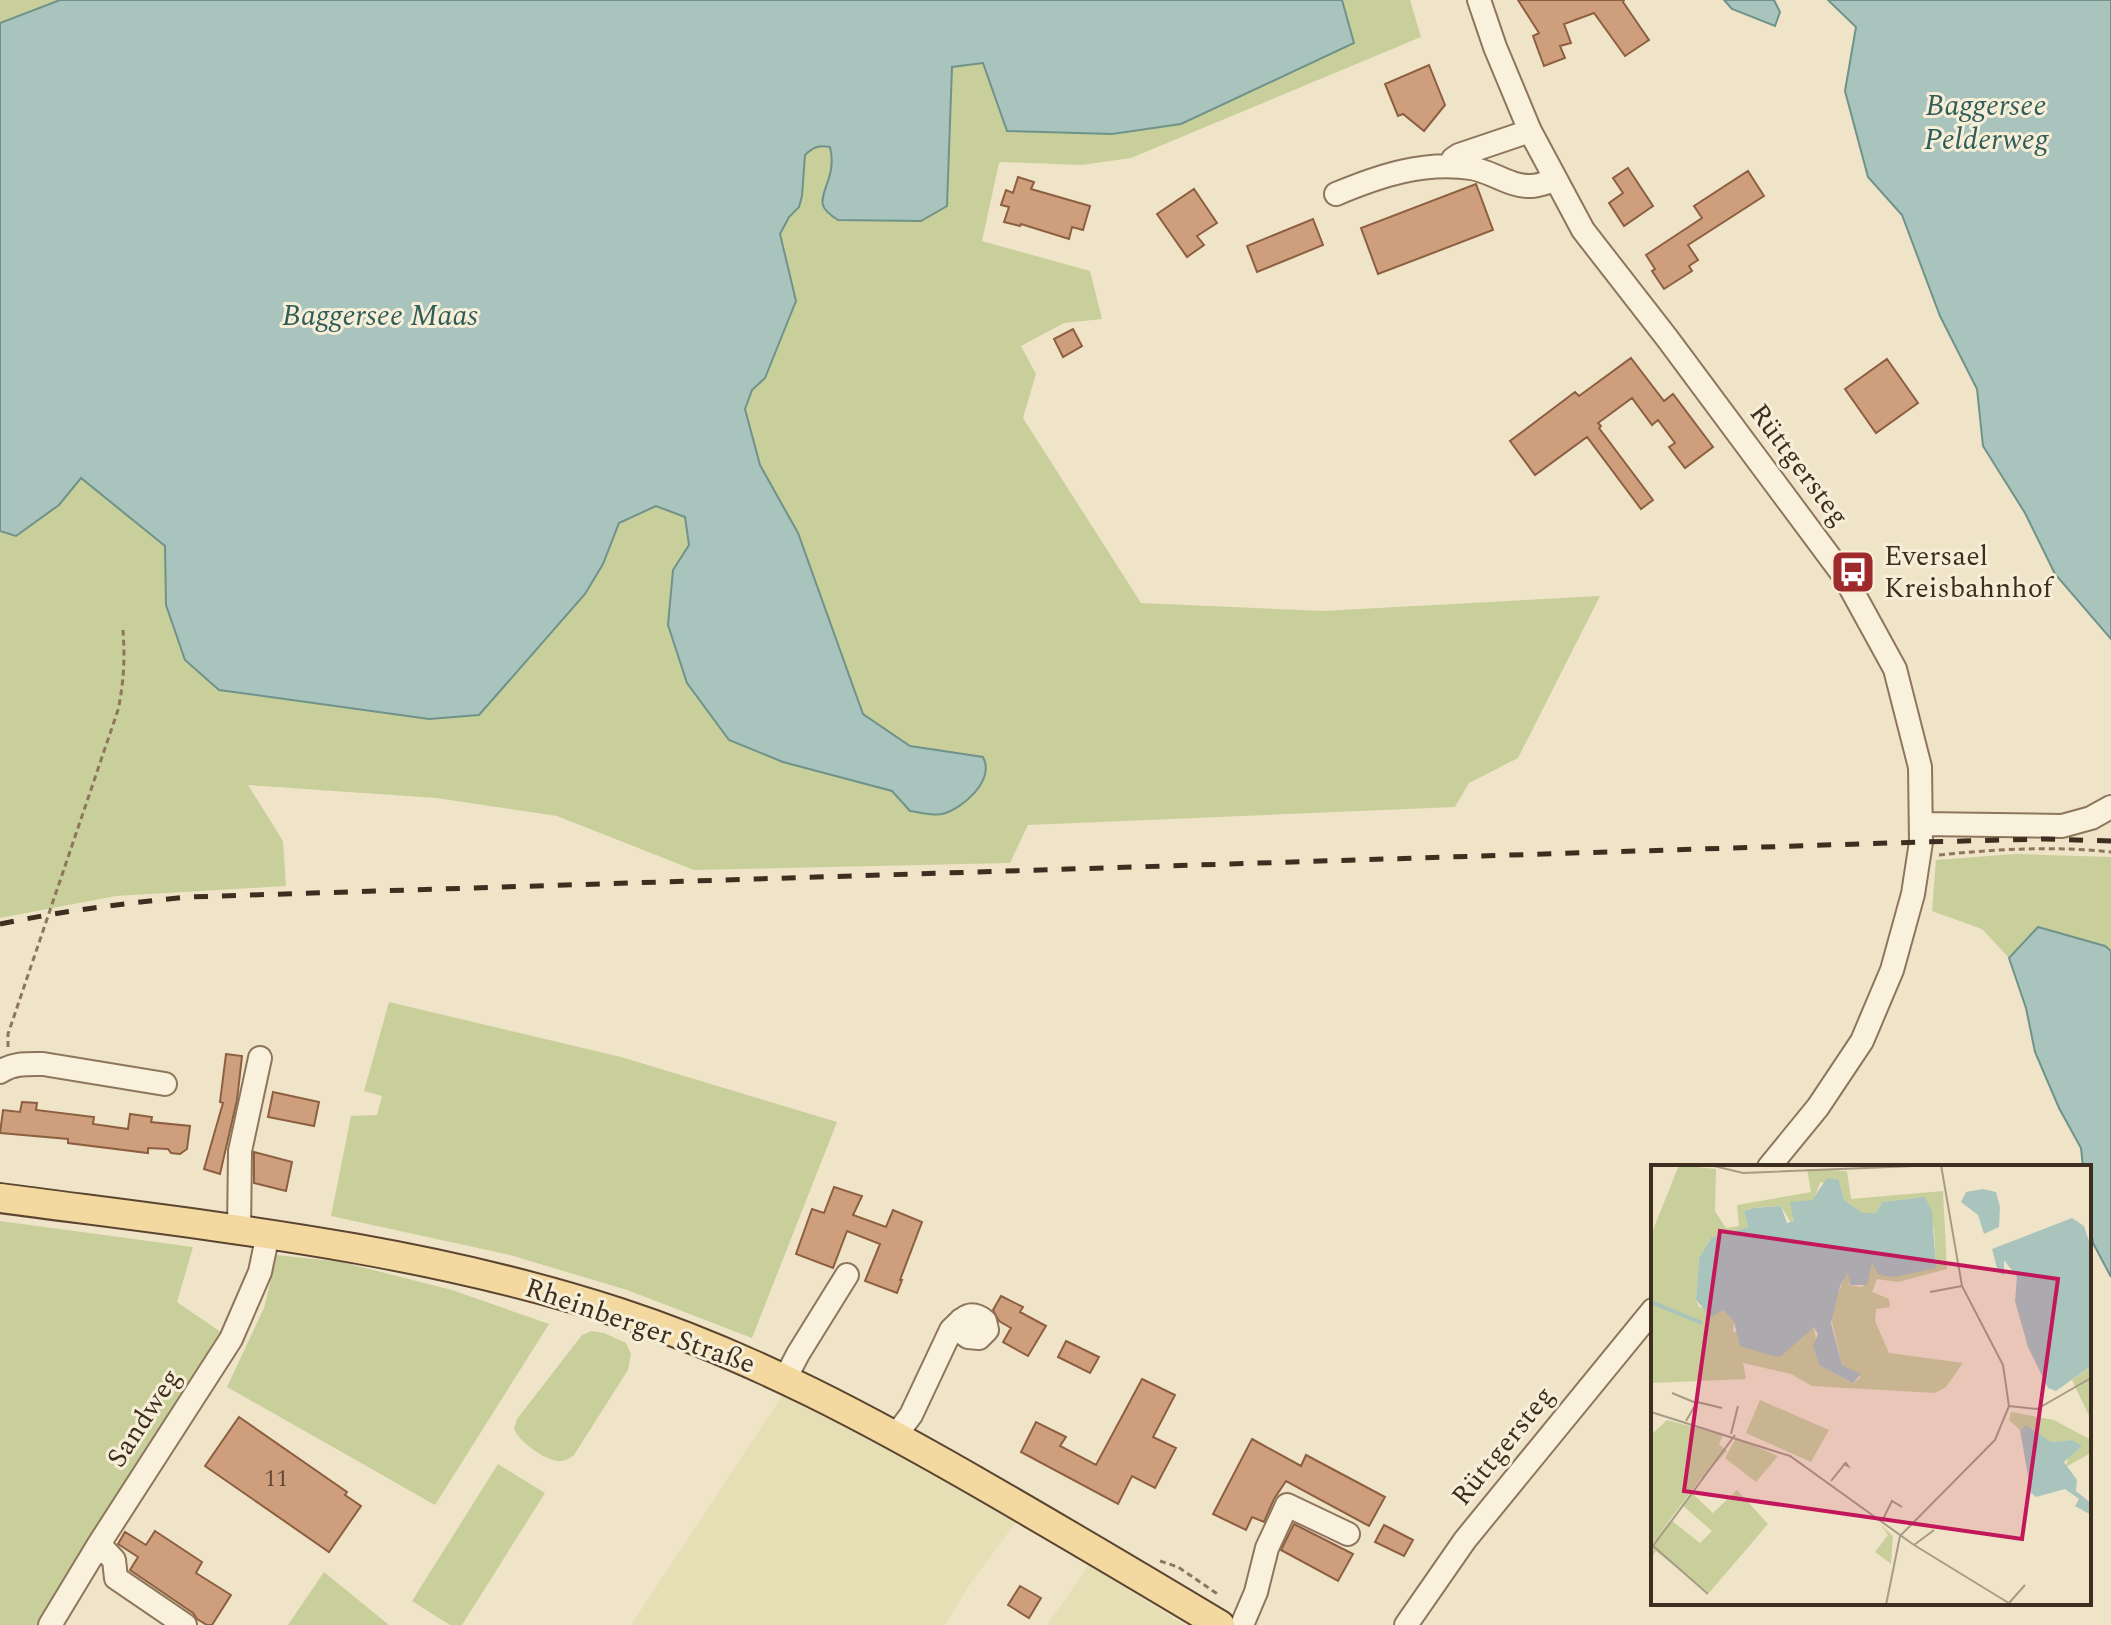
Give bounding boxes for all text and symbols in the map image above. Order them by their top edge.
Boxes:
water label: Baggersee Pelderweg [1924,83,2050,163]
water label: Baggersee Maas [282,293,478,339]
street label: Rüttgersteg [1738,394,1860,536]
place label: Eversael Kreisbahnhof [1884,535,2055,610]
bus stop icon: Eversael Kreisbahnhof [1829,548,1877,596]
inset map [1651,1165,2091,1605]
street label: Rheinberger Straße [519,1266,761,1386]
street label: Sandweg [96,1360,192,1476]
street label: Rüttgersteg [1441,1376,1565,1516]
house number: 11 [264,1461,288,1497]

